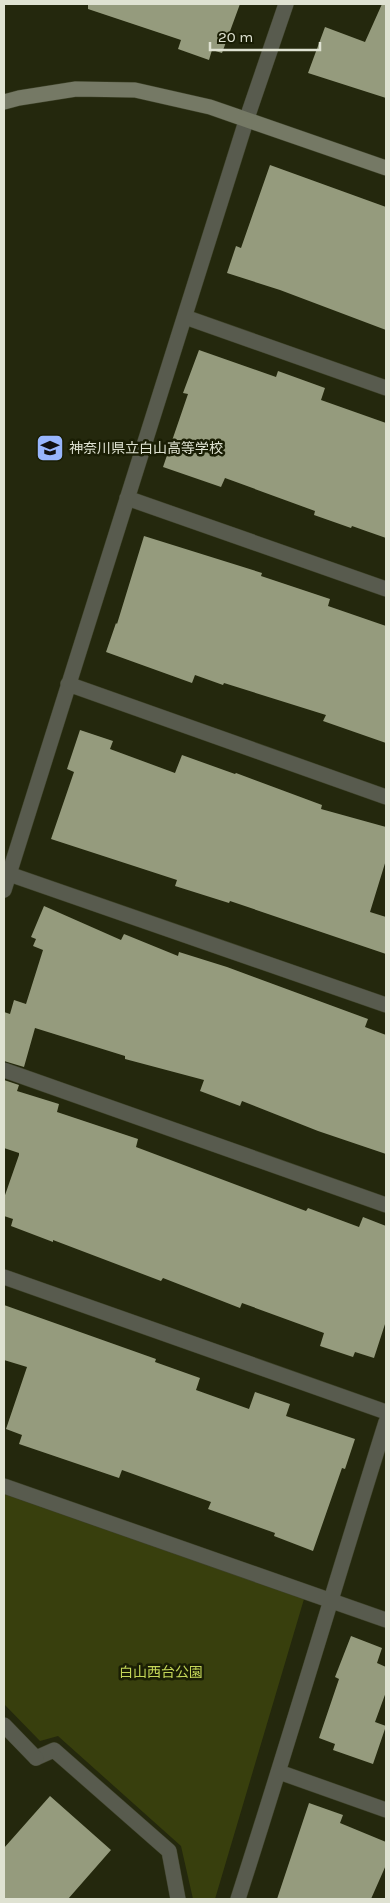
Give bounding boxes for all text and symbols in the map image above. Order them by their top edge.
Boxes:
scale bar [210,20,320,52]
text: 20 m [218,28,253,46]
school or university icon: 神奈川県立白山高等学校 [35,433,65,463]
place label: 神奈川県立白山高等学校 [69,440,223,457]
park label: 白山西台公園 [119,1664,203,1681]

